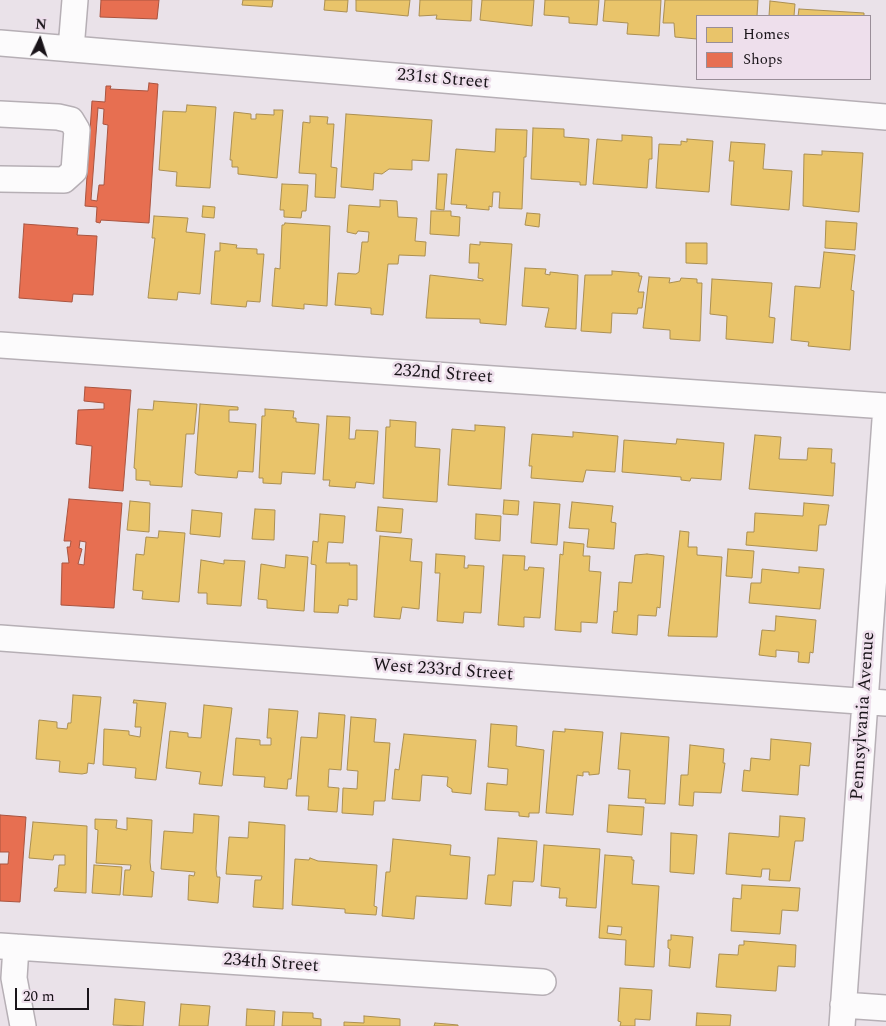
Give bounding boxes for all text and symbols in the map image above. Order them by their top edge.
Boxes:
text: N [35,14,48,35]
north arrow [15,15,65,65]
legend [696,15,871,80]
text: Homes [743,23,790,46]
text: Shops [743,48,783,71]
street label: 231st Street [396,65,490,95]
street label: 232nd Street [393,361,493,389]
street label: Pennsylvania Avenue [847,631,881,801]
street label: West 233rd Street [372,655,514,687]
street label: 234th Street [223,950,319,978]
scale bar [18,978,91,1010]
text: 20 m [23,985,55,1008]

